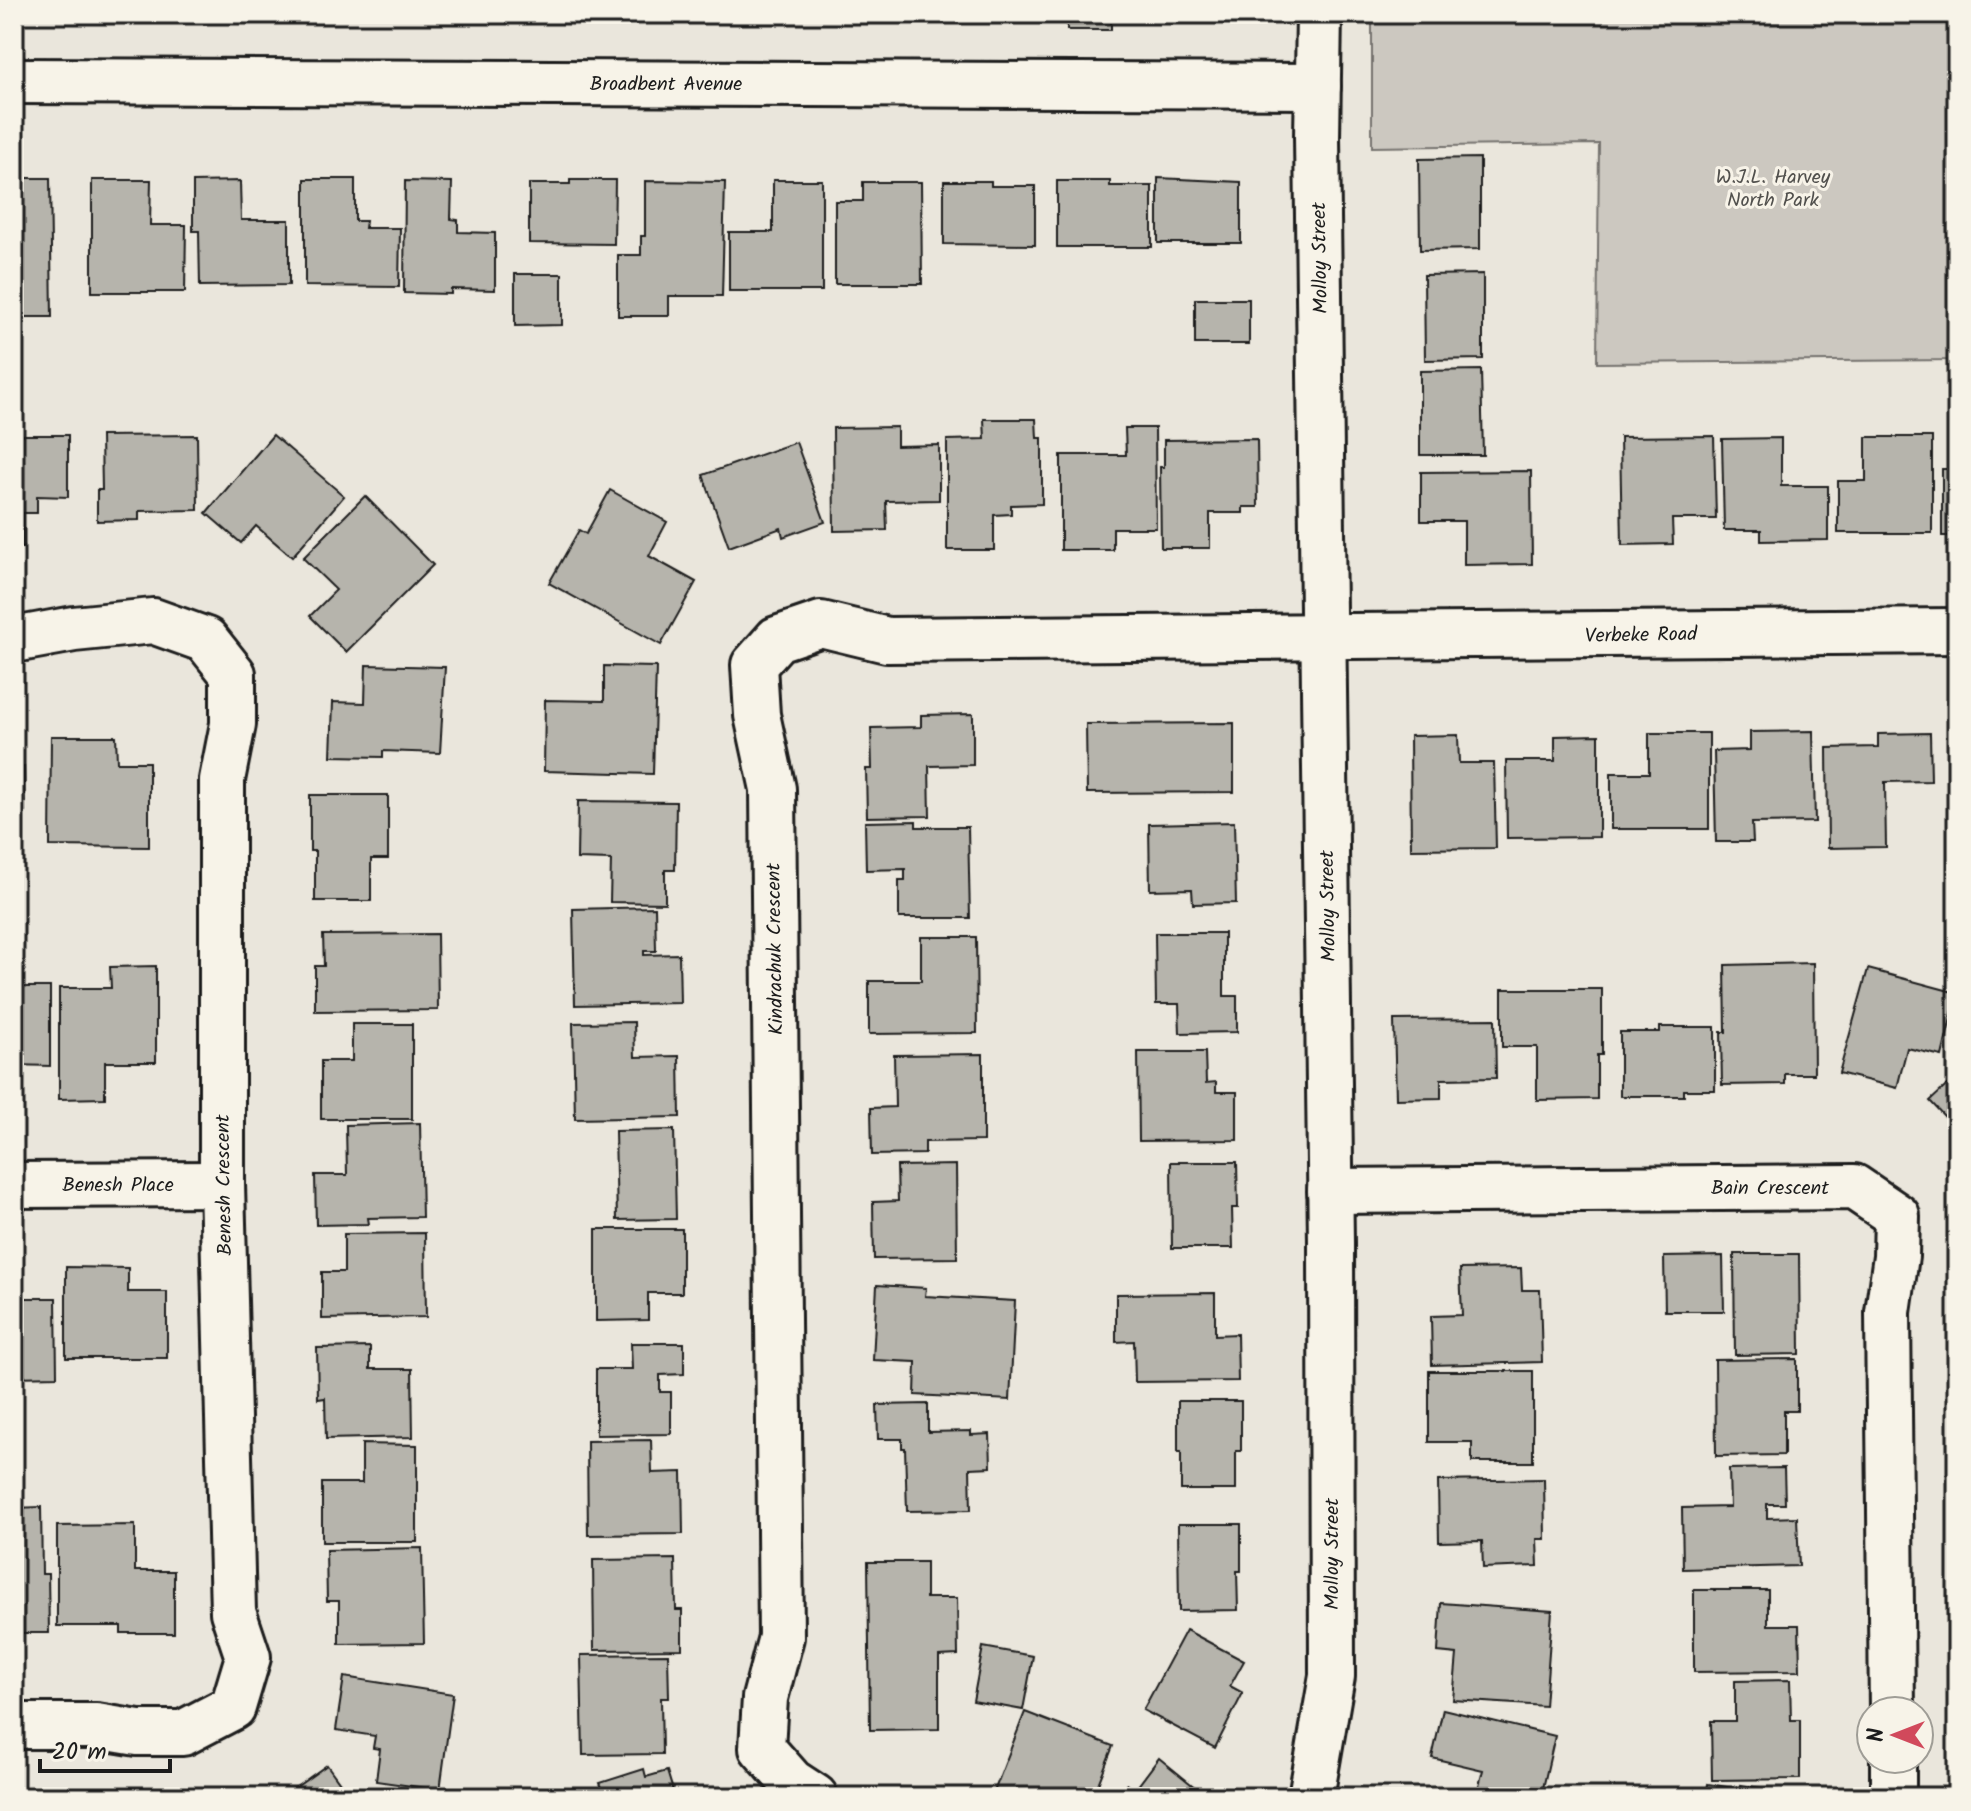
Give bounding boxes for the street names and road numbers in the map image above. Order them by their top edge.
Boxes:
street label: Broadbent Avenue [590,69,742,101]
street label: Molloy Street [1304,202,1338,314]
street label: Verbeke Road [1585,619,1698,653]
street label: Molloy Street [1312,850,1346,962]
street label: Kindrachuk Crescent [758,862,794,1035]
street label: Benesh Crescent [208,1114,242,1256]
street label: Benesh Place [62,1170,174,1202]
street label: Bain Crescent [1711,1173,1829,1205]
street label: Molloy Street [1317,1498,1349,1610]

